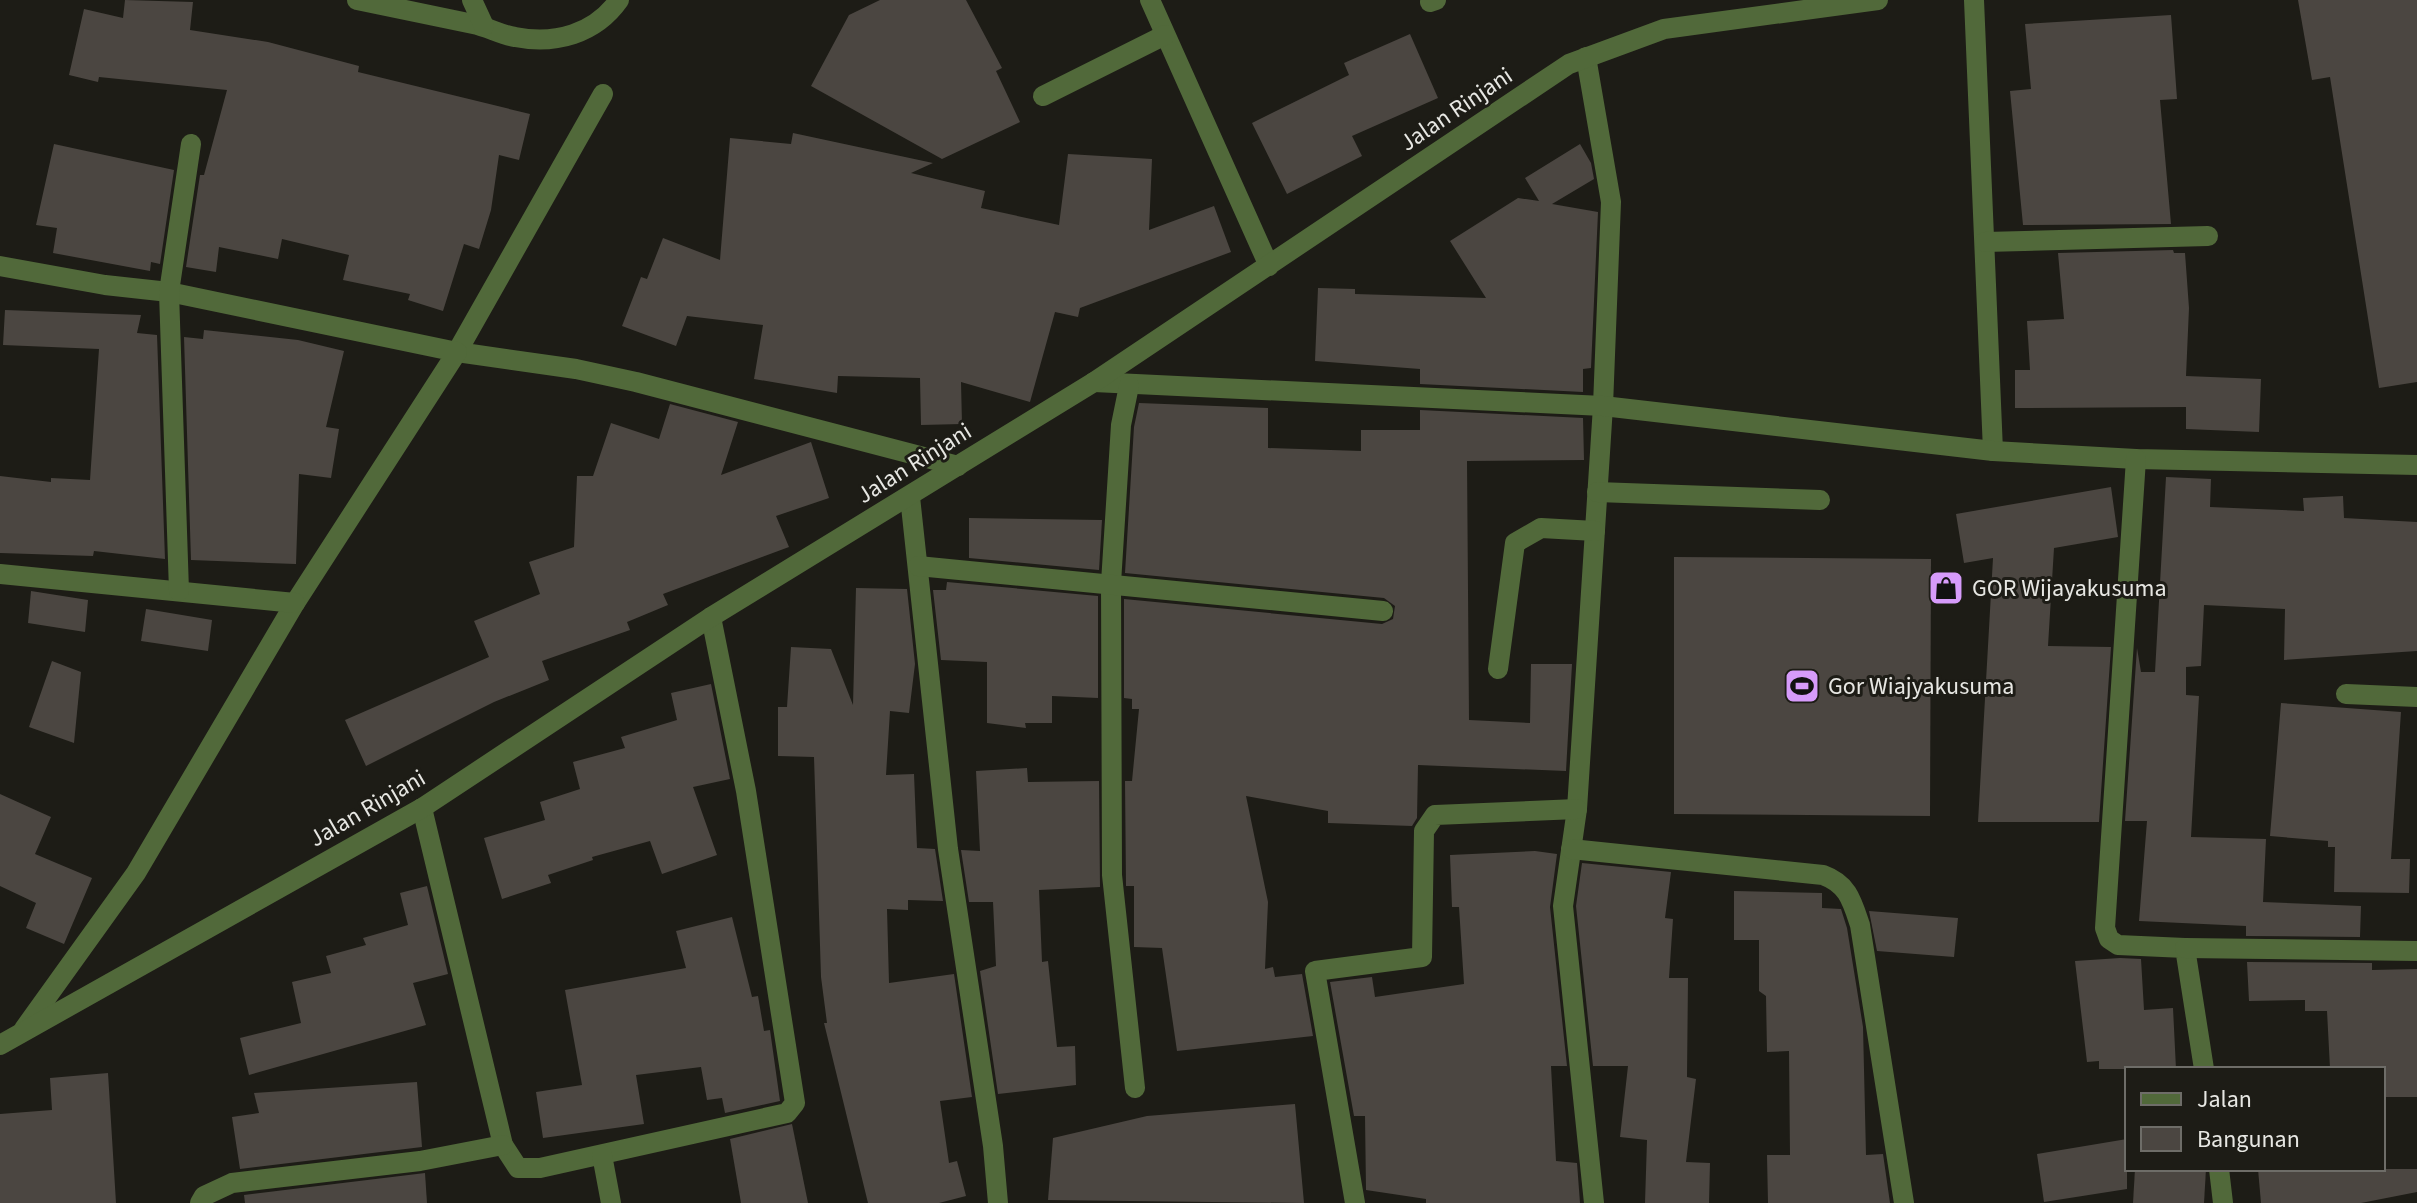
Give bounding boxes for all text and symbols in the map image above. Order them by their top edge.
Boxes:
street label: Jalan Rinjani [1393,59,1520,160]
street label: Jalan Rinjani [850,414,978,513]
shop icon: GOR Wijayakusuma [1927,569,1965,607]
place label: GOR Wijayakusuma [1972,571,2167,606]
sports icon: Gor Wiajyakusuma [1783,667,1821,705]
place label: Gor Wiajyakusuma [1828,669,2014,704]
street label: Jalan Rinjani [302,761,432,856]
legend [2125,1067,2385,1171]
text: Jalan [2197,1082,2252,1117]
text: Bangunan [2197,1122,2300,1157]

